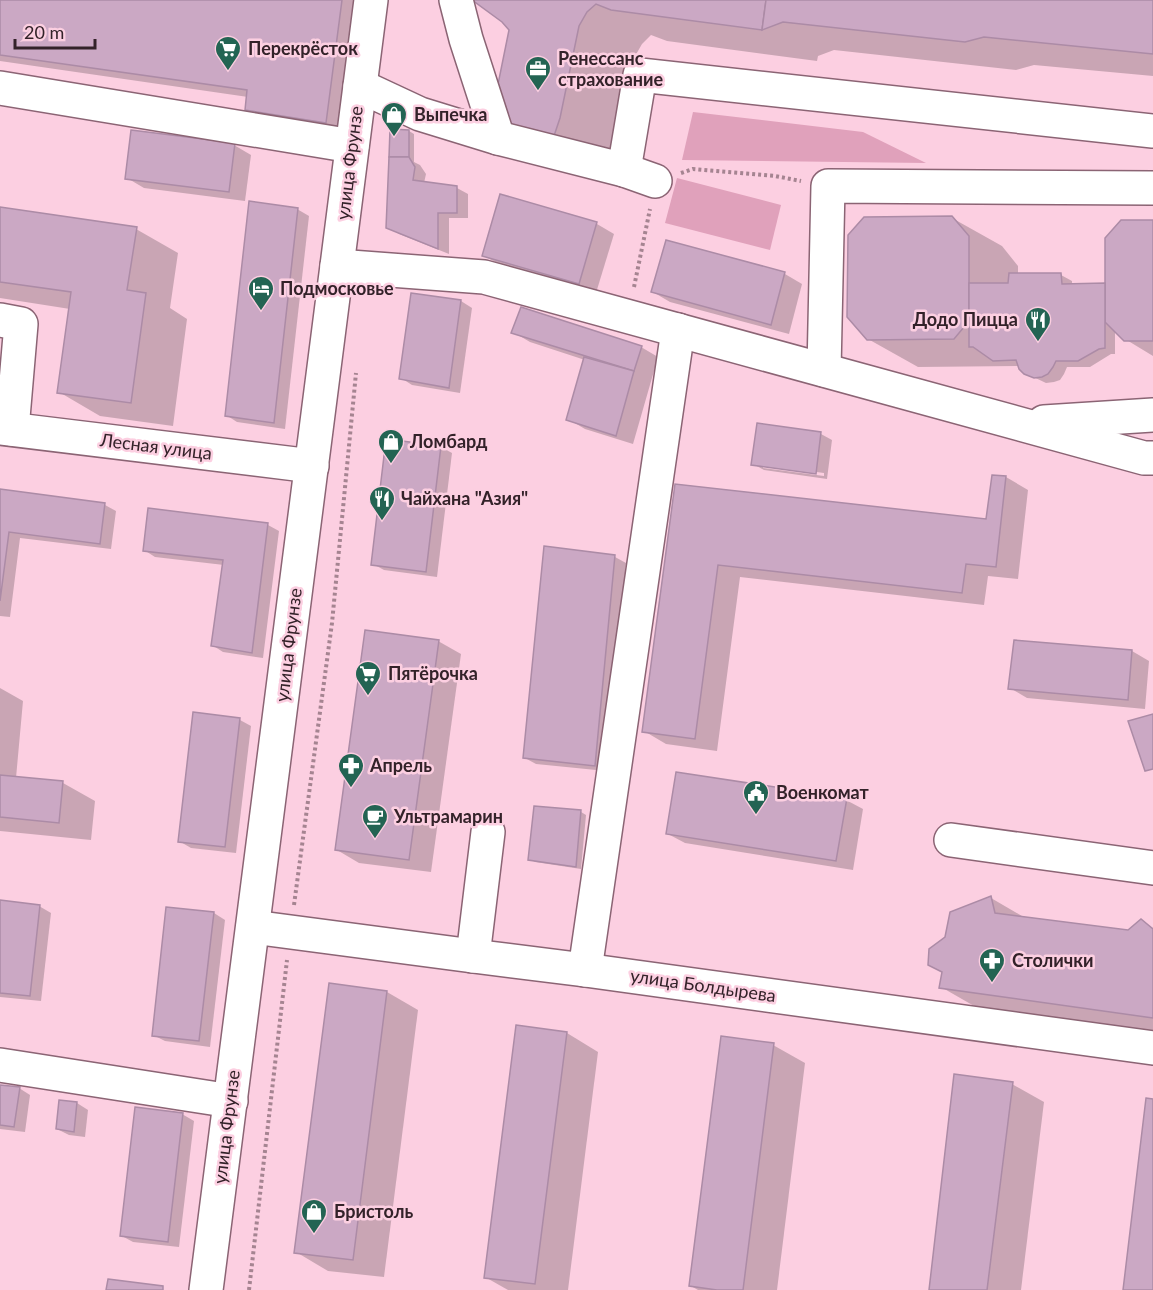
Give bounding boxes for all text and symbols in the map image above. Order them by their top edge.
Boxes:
scale bar [15,12,94,50]
text: 20 m [24,21,64,43]
supermarket icon: Перекрёсток [213,34,243,72]
place label: Перекрёсток [248,37,358,59]
place label: Ренессанс страхование [558,47,664,90]
office icon: Ренессанс страхование [523,54,553,92]
shop icon: Выпечка [379,100,409,138]
place label: Выпечка [414,103,487,125]
street label: улица Фрунзе [331,105,367,221]
hotel icon: Подмосковье [246,274,276,312]
place label: Подмосковье [280,277,394,299]
restaurant icon: Додо Пицца [1023,305,1053,343]
place label: Додо Пицца [913,308,1018,330]
shop icon: Ломбард [376,427,406,465]
street label: Лесная улица [98,428,213,464]
place label: Ломбард [409,430,488,452]
restaurant icon: Чайхана "Азия" [367,484,397,522]
place label: Чайхана "Азия" [401,487,528,509]
street label: улица Фрунзе [270,587,306,703]
supermarket icon: Пятёрочка [353,659,383,697]
place label: Пятёрочка [388,662,478,684]
pharmacy icon: Апрель [336,751,366,789]
place label: Апрель [369,754,432,776]
public building icon: Военкомат [741,778,771,816]
place label: Военкомат [776,781,870,803]
cafe icon: Ультрамарин [360,802,390,840]
place label: Ультрамарин [393,805,503,827]
pharmacy icon: Столички [977,946,1007,984]
place label: Столички [1012,949,1094,971]
street label: улица Болдырева [629,964,777,1006]
street label: улица Фрунзе [208,1069,244,1185]
shop icon: Бристоль [299,1197,329,1235]
place label: Бристоль [334,1200,413,1222]

